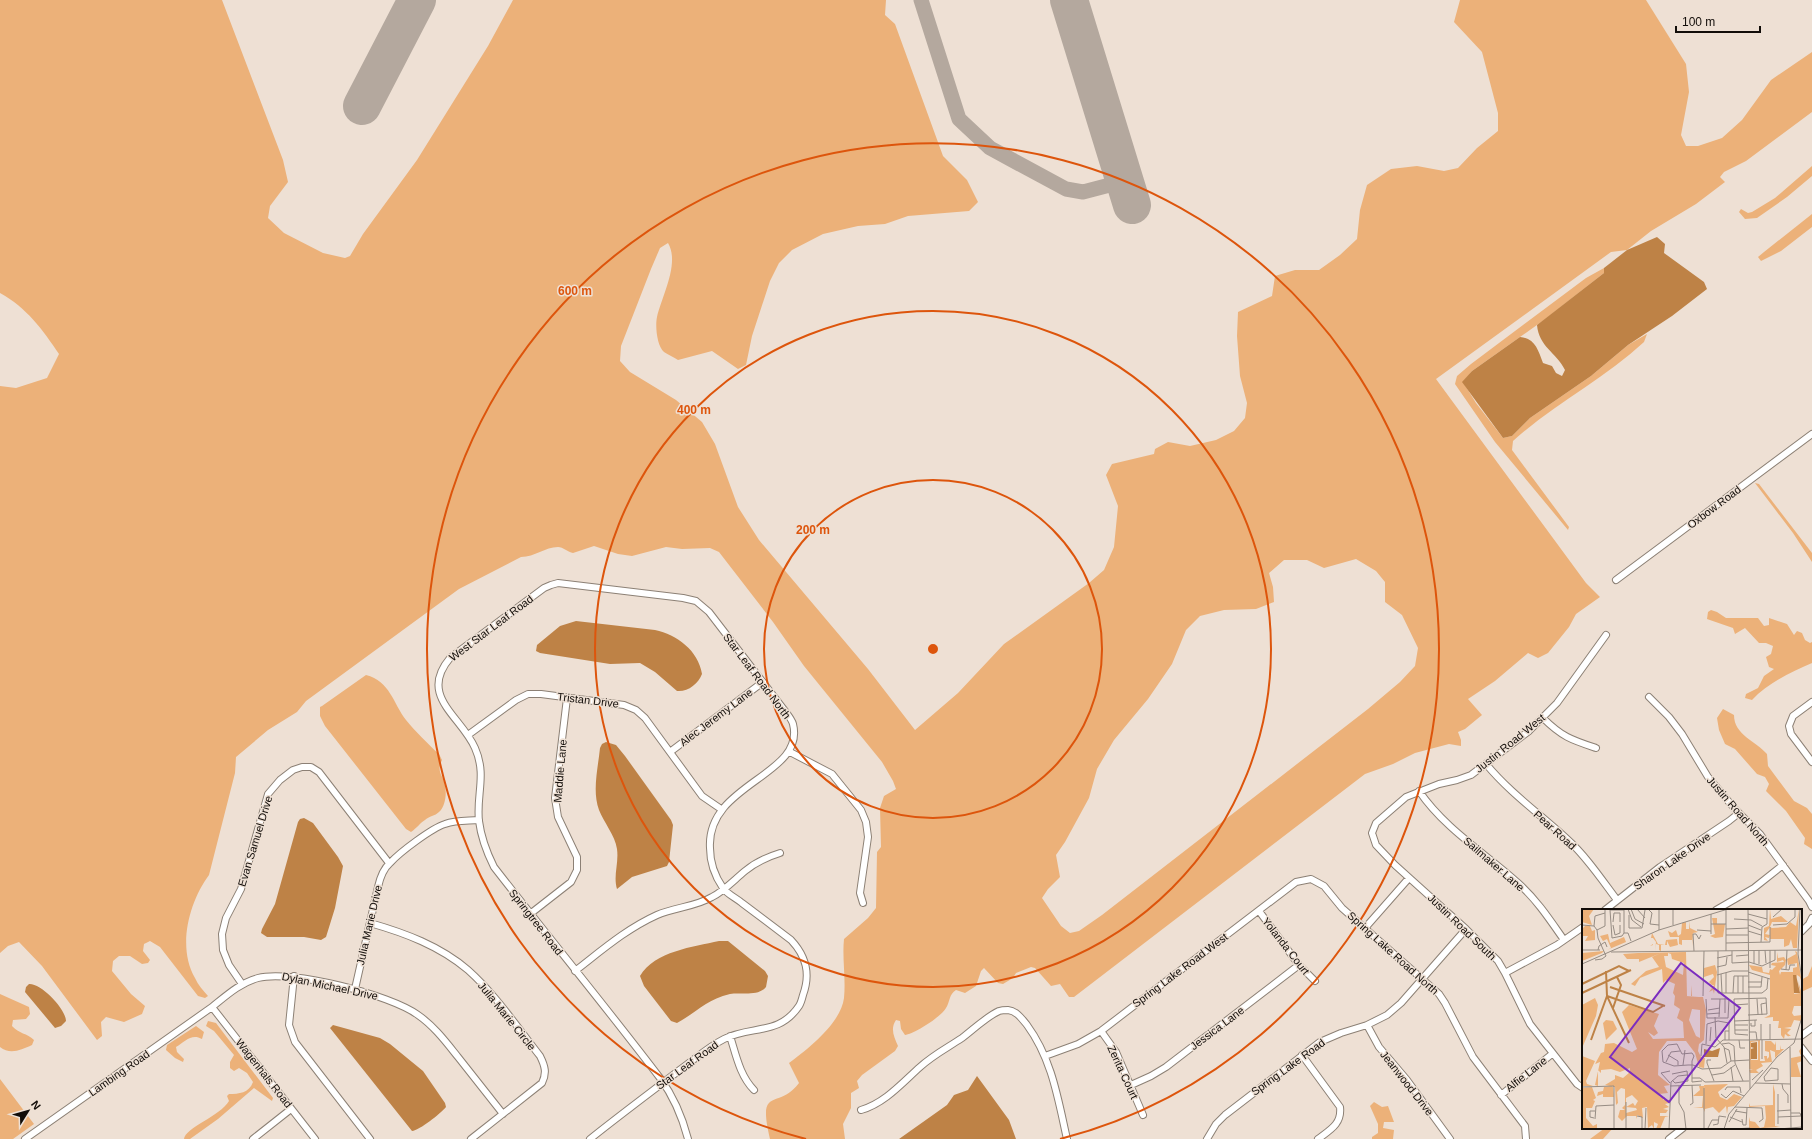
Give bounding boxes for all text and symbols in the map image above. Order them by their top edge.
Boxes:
scale bar [1676,8,1760,34]
text: 100 m [1682,15,1715,29]
text: 600 m [558,284,592,298]
text: 400 m [677,403,711,417]
street label: Oxbow Road [1685,483,1743,531]
text: 200 m [796,523,830,537]
street label: West Star Leaf Road [447,593,535,663]
street label: Star Leaf Road North [721,631,793,721]
centre of rings [926,642,940,656]
street label: Alec Jeremy Lane [677,686,755,748]
street label: Tristan Drive [557,690,619,710]
street label: Justin Road West [1473,711,1547,775]
street label: Maddie Lane [551,739,569,803]
street label: Justin Road North [1705,774,1771,848]
street label: Evan Samuel Drive [235,794,275,888]
street label: Pear Road [1531,808,1579,852]
street label: Sharon Lake Drive [1631,830,1713,892]
street label: Sailmaker Lane [1461,834,1527,894]
street label: Julia Marie Drive [354,884,384,966]
street label: Springtree Road [507,887,565,957]
street label: Justin Road South [1426,891,1498,963]
street label: Spring Lake Road North [1345,909,1441,997]
inset map [1582,909,1802,1129]
street label: Yolanda Court [1260,915,1312,977]
street label: Spring Lake Road West [1130,930,1230,1010]
street label: Dylan Michael Drive [281,970,379,1002]
street label: Julia Marie Circle [476,979,538,1053]
street label: Jessica Lane [1188,1004,1246,1052]
street label: Wagenhals Road [233,1036,295,1110]
street label: Spring Lake Road [1249,1036,1327,1098]
street label: Star Leaf Road [654,1038,720,1092]
street label: Zerita Court [1105,1043,1141,1101]
street label: Lambing Road [86,1048,152,1098]
street label: Jeanwood Drive [1378,1048,1436,1118]
street label: Alfie Lane [1503,1054,1549,1094]
north arrow [8,1091,48,1131]
text: N [29,1098,43,1112]

